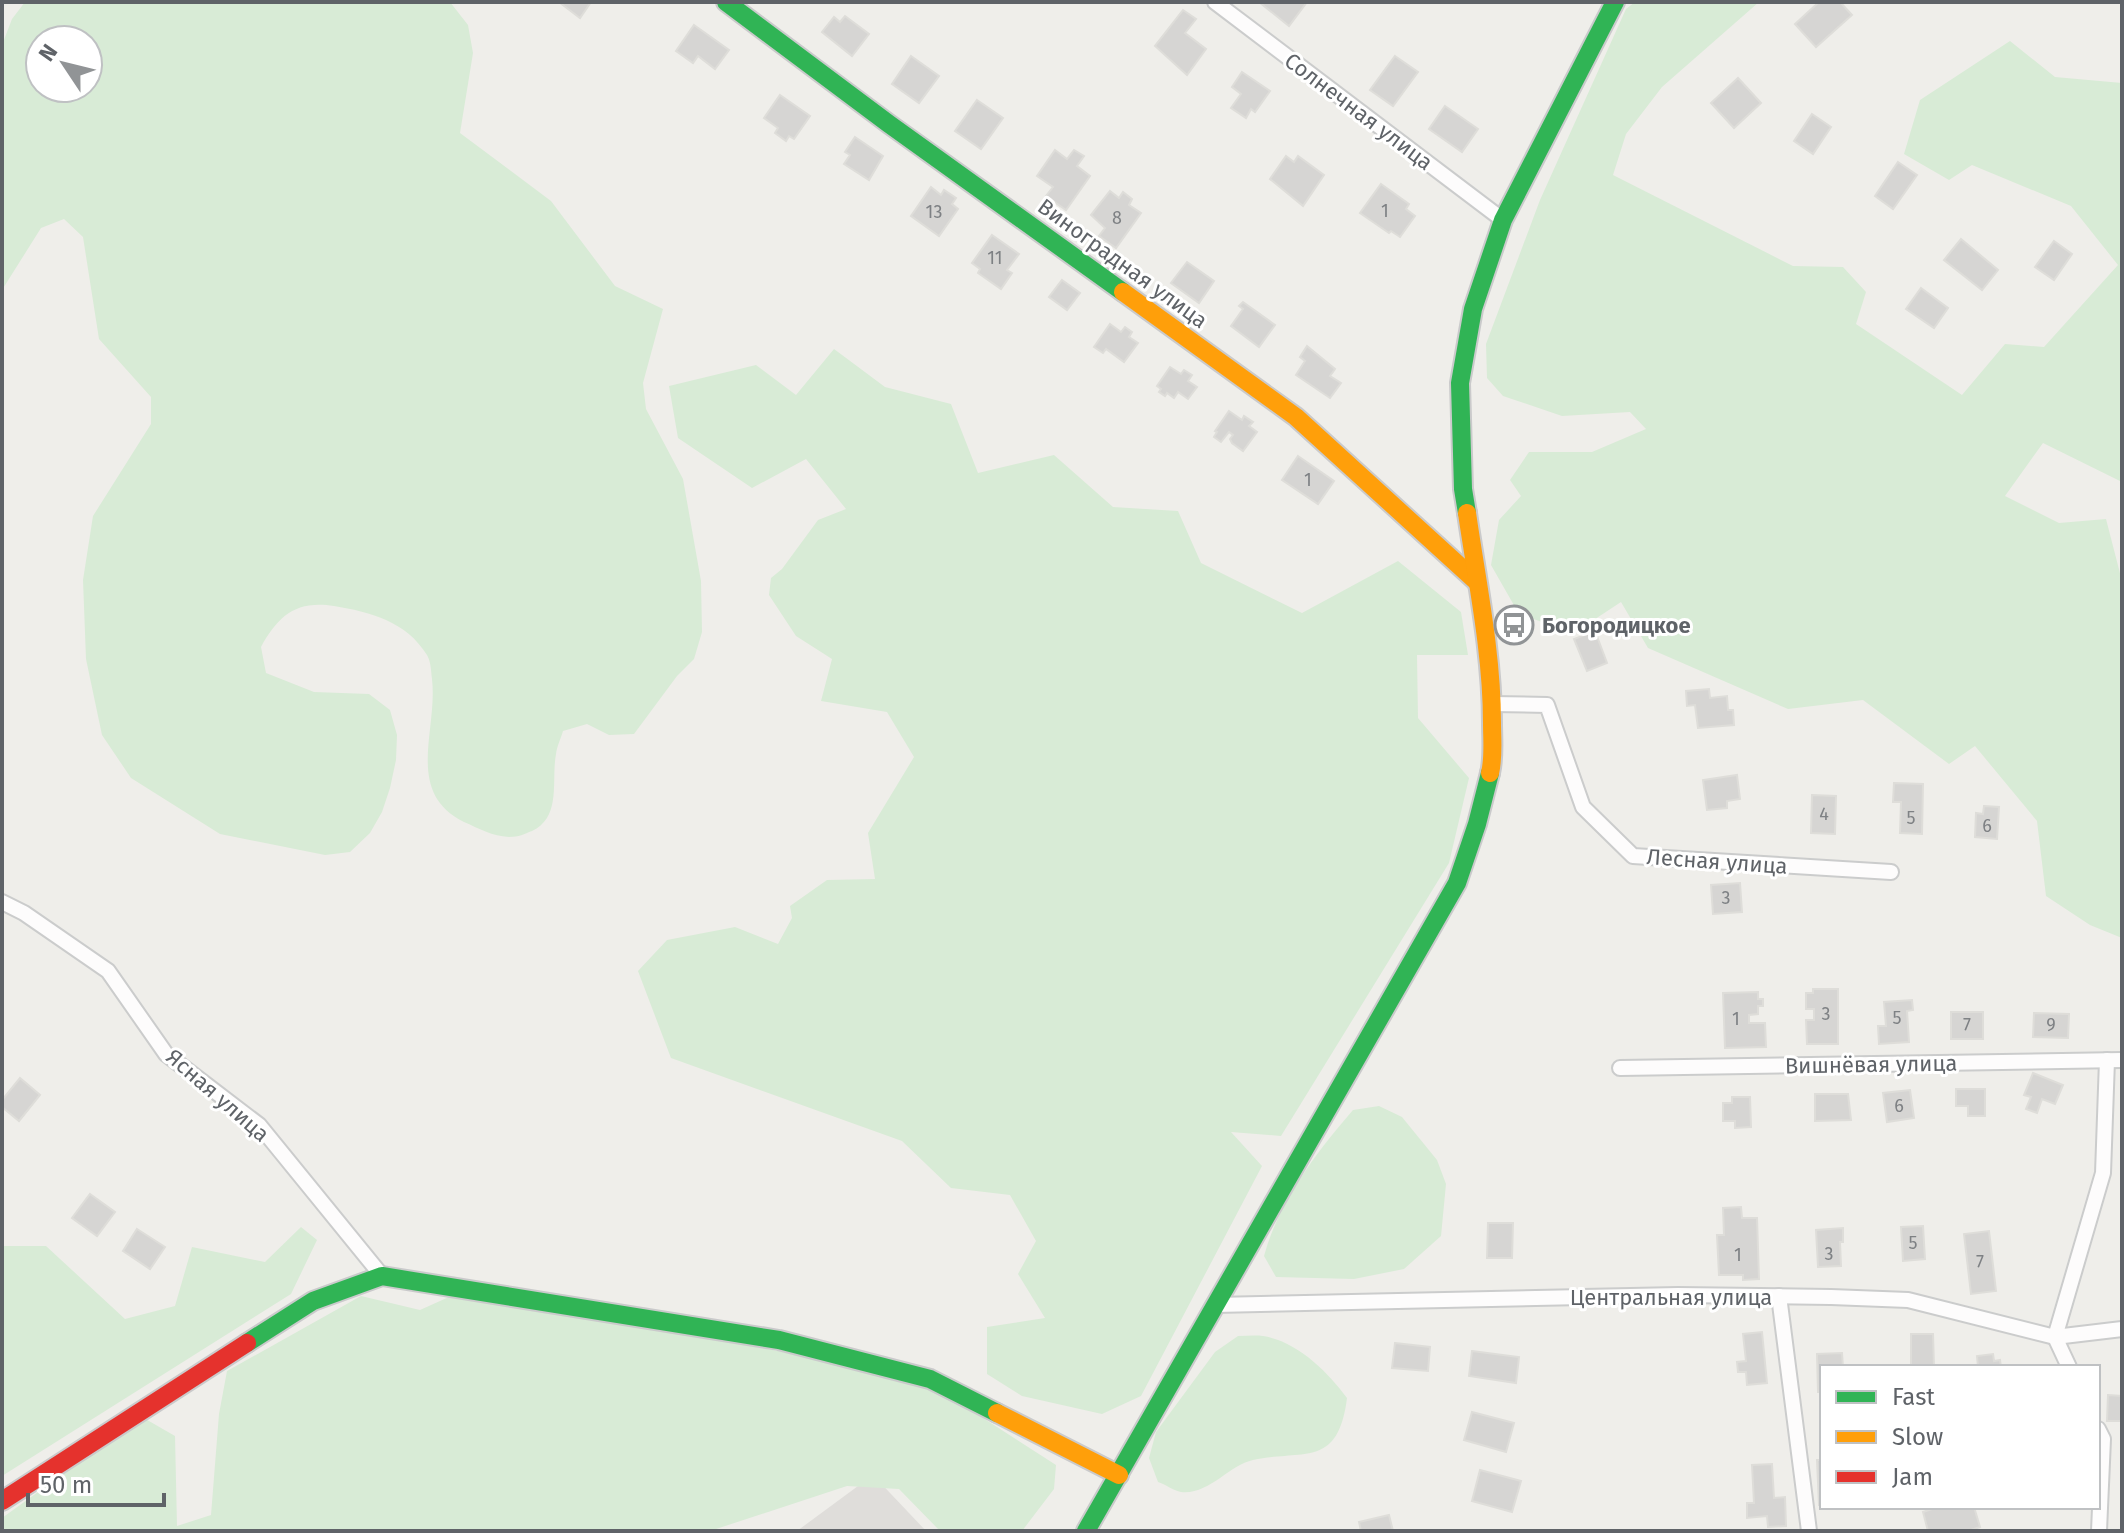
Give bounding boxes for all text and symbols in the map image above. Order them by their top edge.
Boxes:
north arrow [24,24,104,104]
text: N [33,39,63,67]
street label: Солнечная улица [1279,47,1438,176]
street label: Виноградная улица [1033,193,1213,334]
house number: 1 [1381,200,1389,222]
house number: 13 [926,201,942,223]
house number: 8 [1112,207,1122,229]
house number: 11 [987,247,1003,269]
house number: 1 [1304,469,1312,491]
bus stop icon: Богородицкое [1493,604,1535,646]
place label: Богородицкое [1542,612,1691,639]
house number: 4 [1819,803,1829,825]
house number: 5 [1906,807,1916,829]
house number: 6 [1982,815,1992,837]
street label: Лесная улица [1646,843,1788,880]
house number: 3 [1722,887,1730,909]
house number: 3 [1822,1003,1830,1025]
house number: 5 [1892,1007,1902,1029]
house number: 1 [1732,1008,1740,1030]
house number: 7 [1963,1014,1971,1036]
house number: 9 [2046,1014,2056,1036]
street label: Ясная улица [160,1043,275,1148]
street label: Вишнёвая улица [1785,1049,1957,1080]
house number: 6 [1894,1095,1904,1117]
house number: 5 [1908,1232,1918,1254]
house number: 3 [1825,1243,1833,1265]
house number: 1 [1734,1244,1742,1266]
house number: 7 [1976,1251,1984,1273]
street label: Центральная улица [1570,1284,1772,1311]
legend [1820,1365,2100,1509]
text: Fast [1892,1383,1935,1411]
text: Slow [1892,1423,1943,1451]
scale bar [28,1457,164,1507]
text: Jam [1892,1463,1933,1491]
text: 50 m [40,1471,92,1499]

